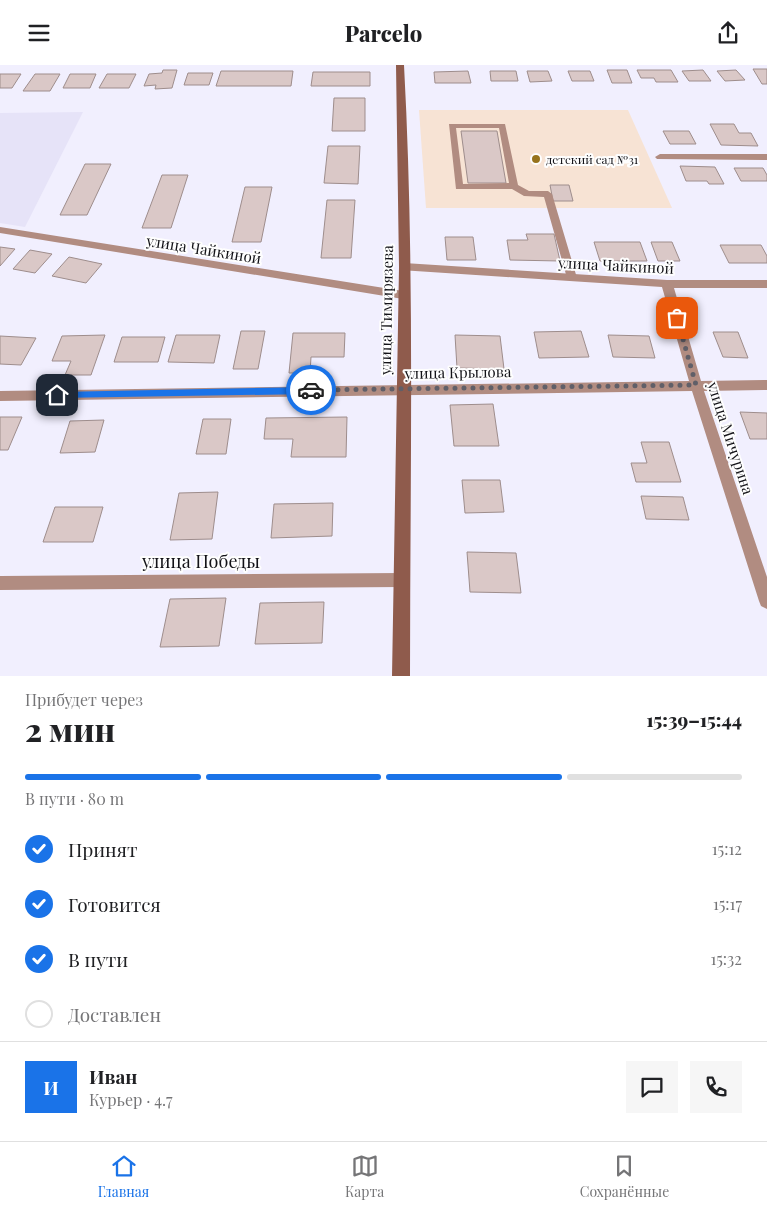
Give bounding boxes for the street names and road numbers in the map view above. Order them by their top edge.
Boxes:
street label: улица Чайкиной [144,230,263,268]
street label: улица Тимирязева [375,244,397,376]
street label: улица Чайкиной [557,252,674,278]
street label: улица Крылова [403,361,512,383]
street label: улица Мичурина [703,378,759,497]
street label: улица Победы [141,549,260,573]

